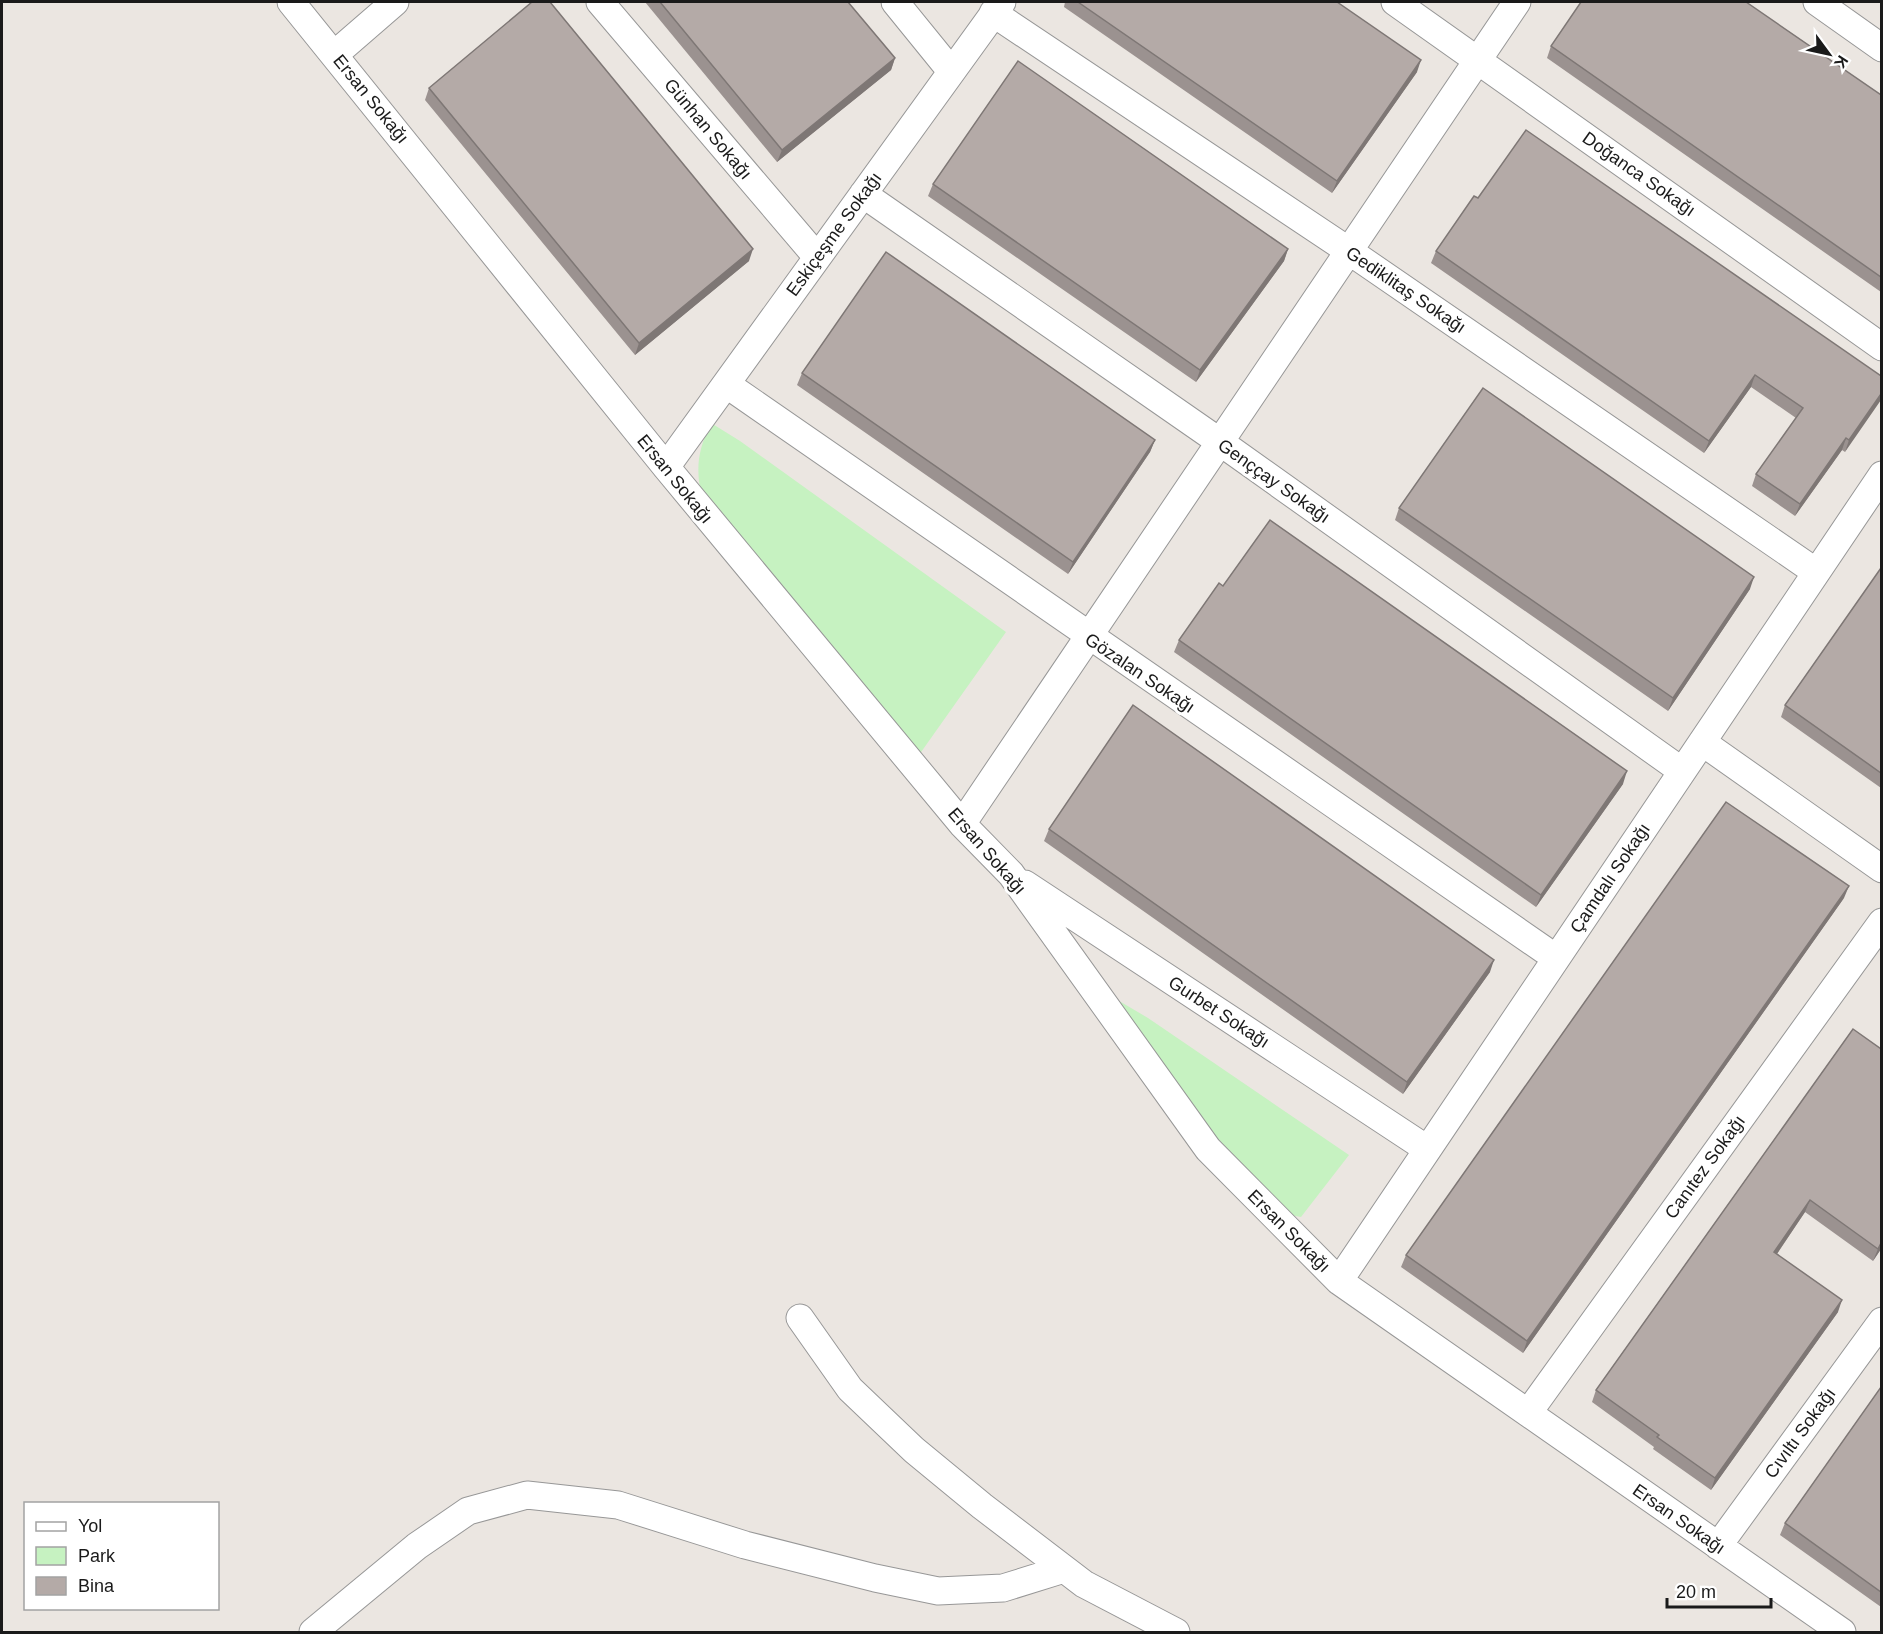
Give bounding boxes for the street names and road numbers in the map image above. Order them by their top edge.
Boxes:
street label: Ersan Sokağı [329,51,413,147]
street label: Günhan Sokağı [660,75,756,183]
street label: Doğanca Sokağı [1579,128,1699,220]
street label: Eskiçeşme Sokağı [782,168,886,300]
street label: Gediklitaş Sokağı [1342,243,1470,337]
street label: Ersan Sokağı [633,431,717,527]
street label: Genççay Sokağı [1214,435,1334,527]
street label: Gözalan Sokağı [1081,629,1199,717]
street label: Ersan Sokağı [944,804,1030,898]
street label: Çamdalı Sokağı [1566,819,1654,937]
street label: Gurbet Sokağı [1165,972,1273,1052]
street label: Canıtez Sokağı [1661,1111,1749,1223]
street label: Ersan Sokağı [1244,1186,1334,1276]
street label: Cıvıltı Sokağı [1760,1384,1840,1482]
street label: Ersan Sokağı [1629,1480,1729,1558]

